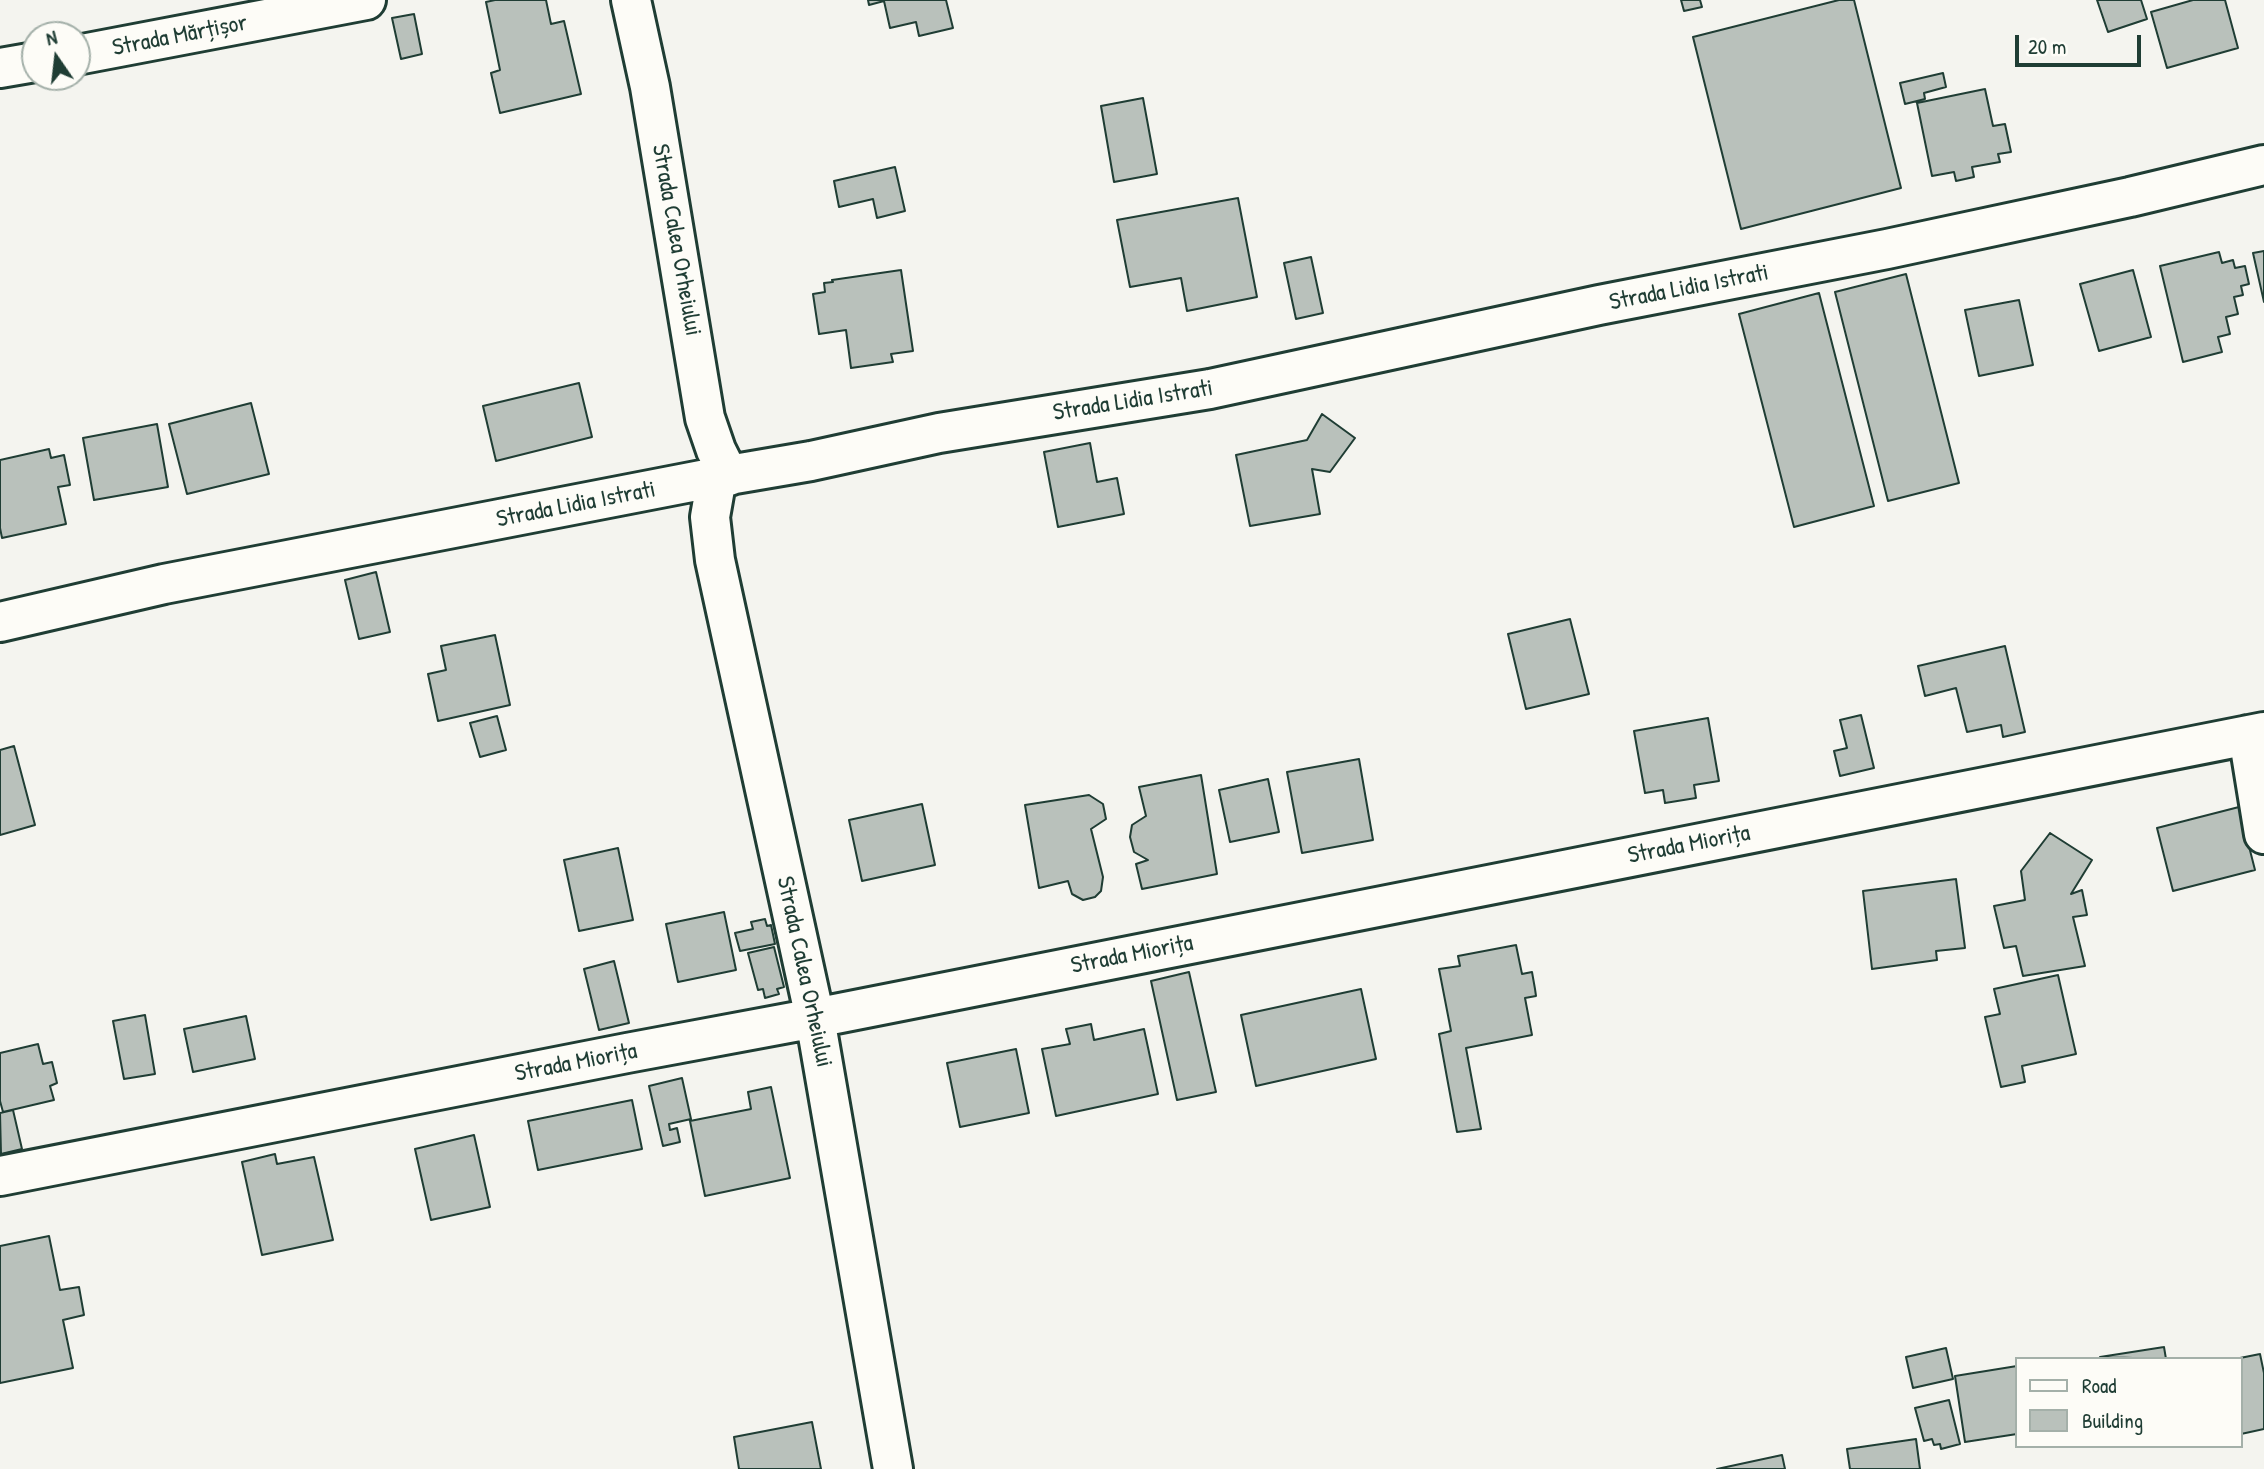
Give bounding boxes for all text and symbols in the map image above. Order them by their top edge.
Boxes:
street label: Strada Mărțișor [110,9,250,63]
north arrow [21,21,91,91]
scale bar [2019,21,2145,65]
text: N [43,24,59,51]
text: 20 m [2028,32,2066,61]
street label: Strada Calea Orheiului [645,142,707,338]
street label: Strada Lidia Istrati [1607,258,1771,318]
street label: Strada Lidia Istrati [1051,374,1215,428]
street label: Strada Lidia Istrati [494,475,658,535]
street label: Strada Miorița [1625,819,1753,871]
street label: Strada Calea Orheiului [770,874,838,1070]
street label: Strada Miorița [1068,929,1196,981]
street label: Strada Miorița [512,1037,640,1089]
legend [2016,1357,2243,1448]
text: Road [2082,1371,2116,1400]
text: Building [2082,1406,2143,1435]

